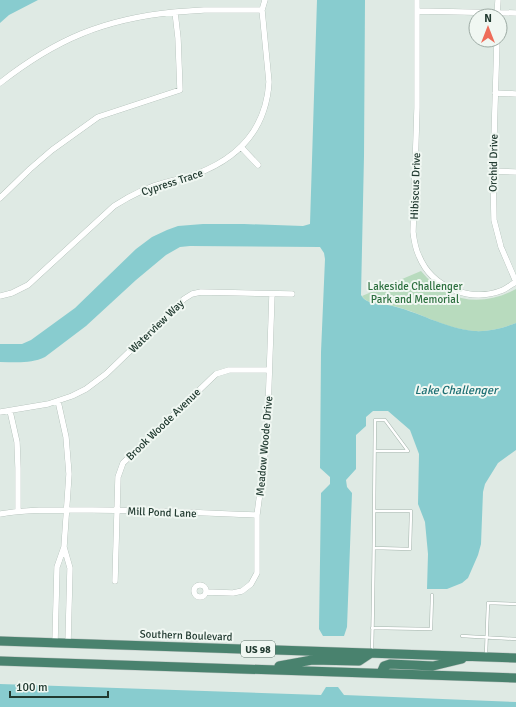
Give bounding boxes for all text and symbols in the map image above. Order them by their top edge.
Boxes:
north arrow [468,8,508,48]
text: N [484,12,492,25]
street label: Orchid Drive [486,134,501,192]
street label: Hibiscus Drive [408,152,423,220]
street label: Cypress Trace [140,166,205,199]
park label: Lakeside Challenger Park and Memorial [368,280,462,306]
street label: Waterview Way [126,296,187,356]
water label: Lake Challenger [415,383,499,398]
street label: Brook Woode Avenue [124,386,203,463]
street label: Meadow Woode Drive [254,395,275,497]
street label: Mill Pond Lane [127,505,197,520]
street label: Southern Boulevard [139,627,233,644]
road number: US 98 [241,641,275,657]
scale bar [10,673,108,699]
text: 100 m [16,680,48,695]

